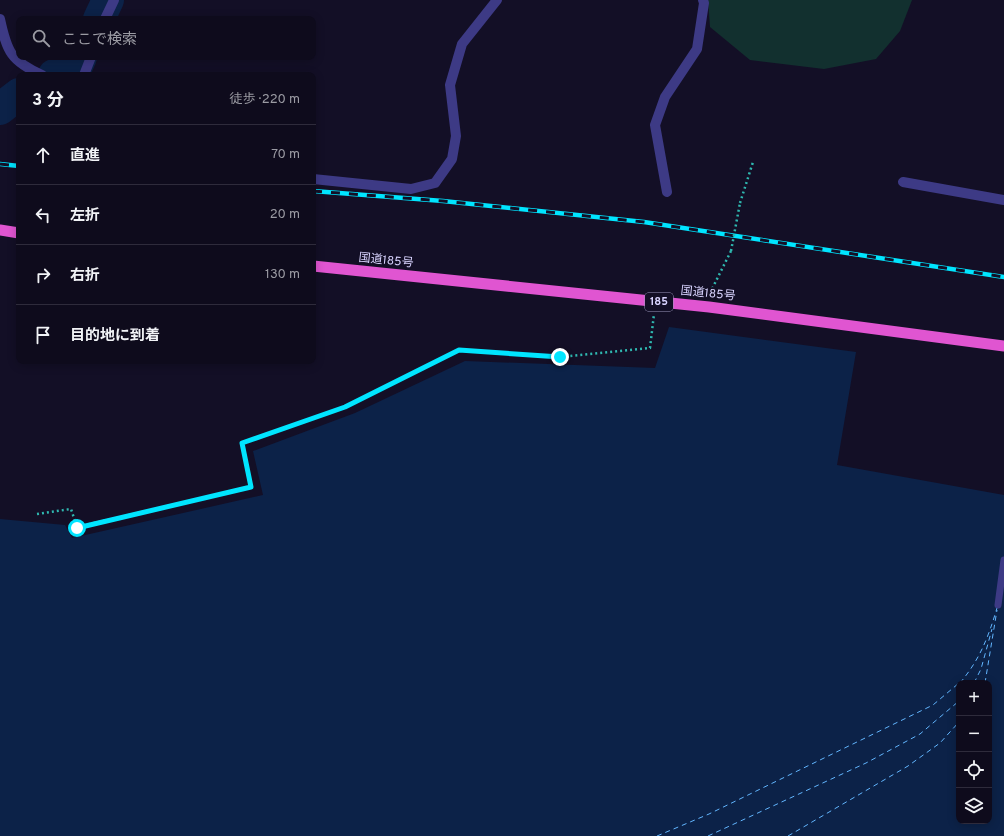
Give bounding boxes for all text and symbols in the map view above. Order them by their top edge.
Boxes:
search box [16,16,316,60]
icon: search [30,27,52,49]
text: ここで検索 [62,31,137,50]
text: 3 分 [32,90,63,112]
text: 徒歩 · 220 m [230,92,300,108]
icon: ahead [32,144,54,166]
text: 直進 [70,147,100,166]
text: 70 m [271,147,300,163]
icon: left [32,204,54,226]
text: 左折 [70,207,100,226]
text: 20 m [270,207,300,223]
street label: 国道185号 [358,250,414,272]
icon: right [32,264,54,286]
text: 右折 [70,267,100,286]
text: 130 m [265,267,300,283]
street label: 国道185号 [680,283,736,305]
road number: 185 [645,293,673,311]
icon: arrive [32,324,54,346]
text: 目的地に到着 [70,327,160,346]
route end [551,348,569,366]
route start [68,519,86,537]
map controls [956,680,992,824]
button: + [956,680,992,716]
button: − [956,716,992,752]
button: locate [956,752,992,788]
button: layers [956,788,992,824]

